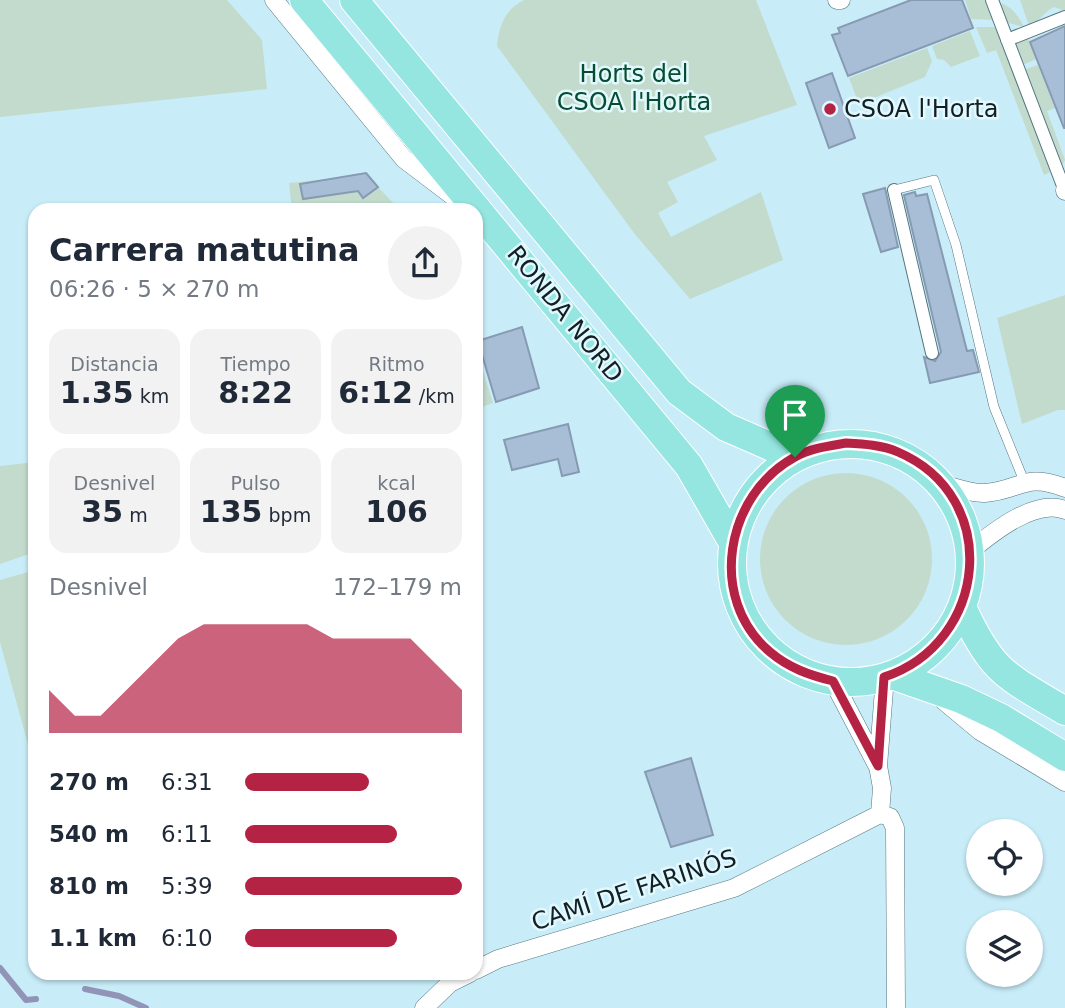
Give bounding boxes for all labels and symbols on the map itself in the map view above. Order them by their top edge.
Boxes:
park label: Horts del CSOA l'Horta [557,60,711,116]
place label: CSOA l'Horta [844,95,999,123]
marker: CSOA l'Horta [822,101,838,117]
street label: RONDA NORD [501,240,629,388]
pin [765,385,825,457]
street label: CAMÍ DE FARINÓS [527,842,740,936]

